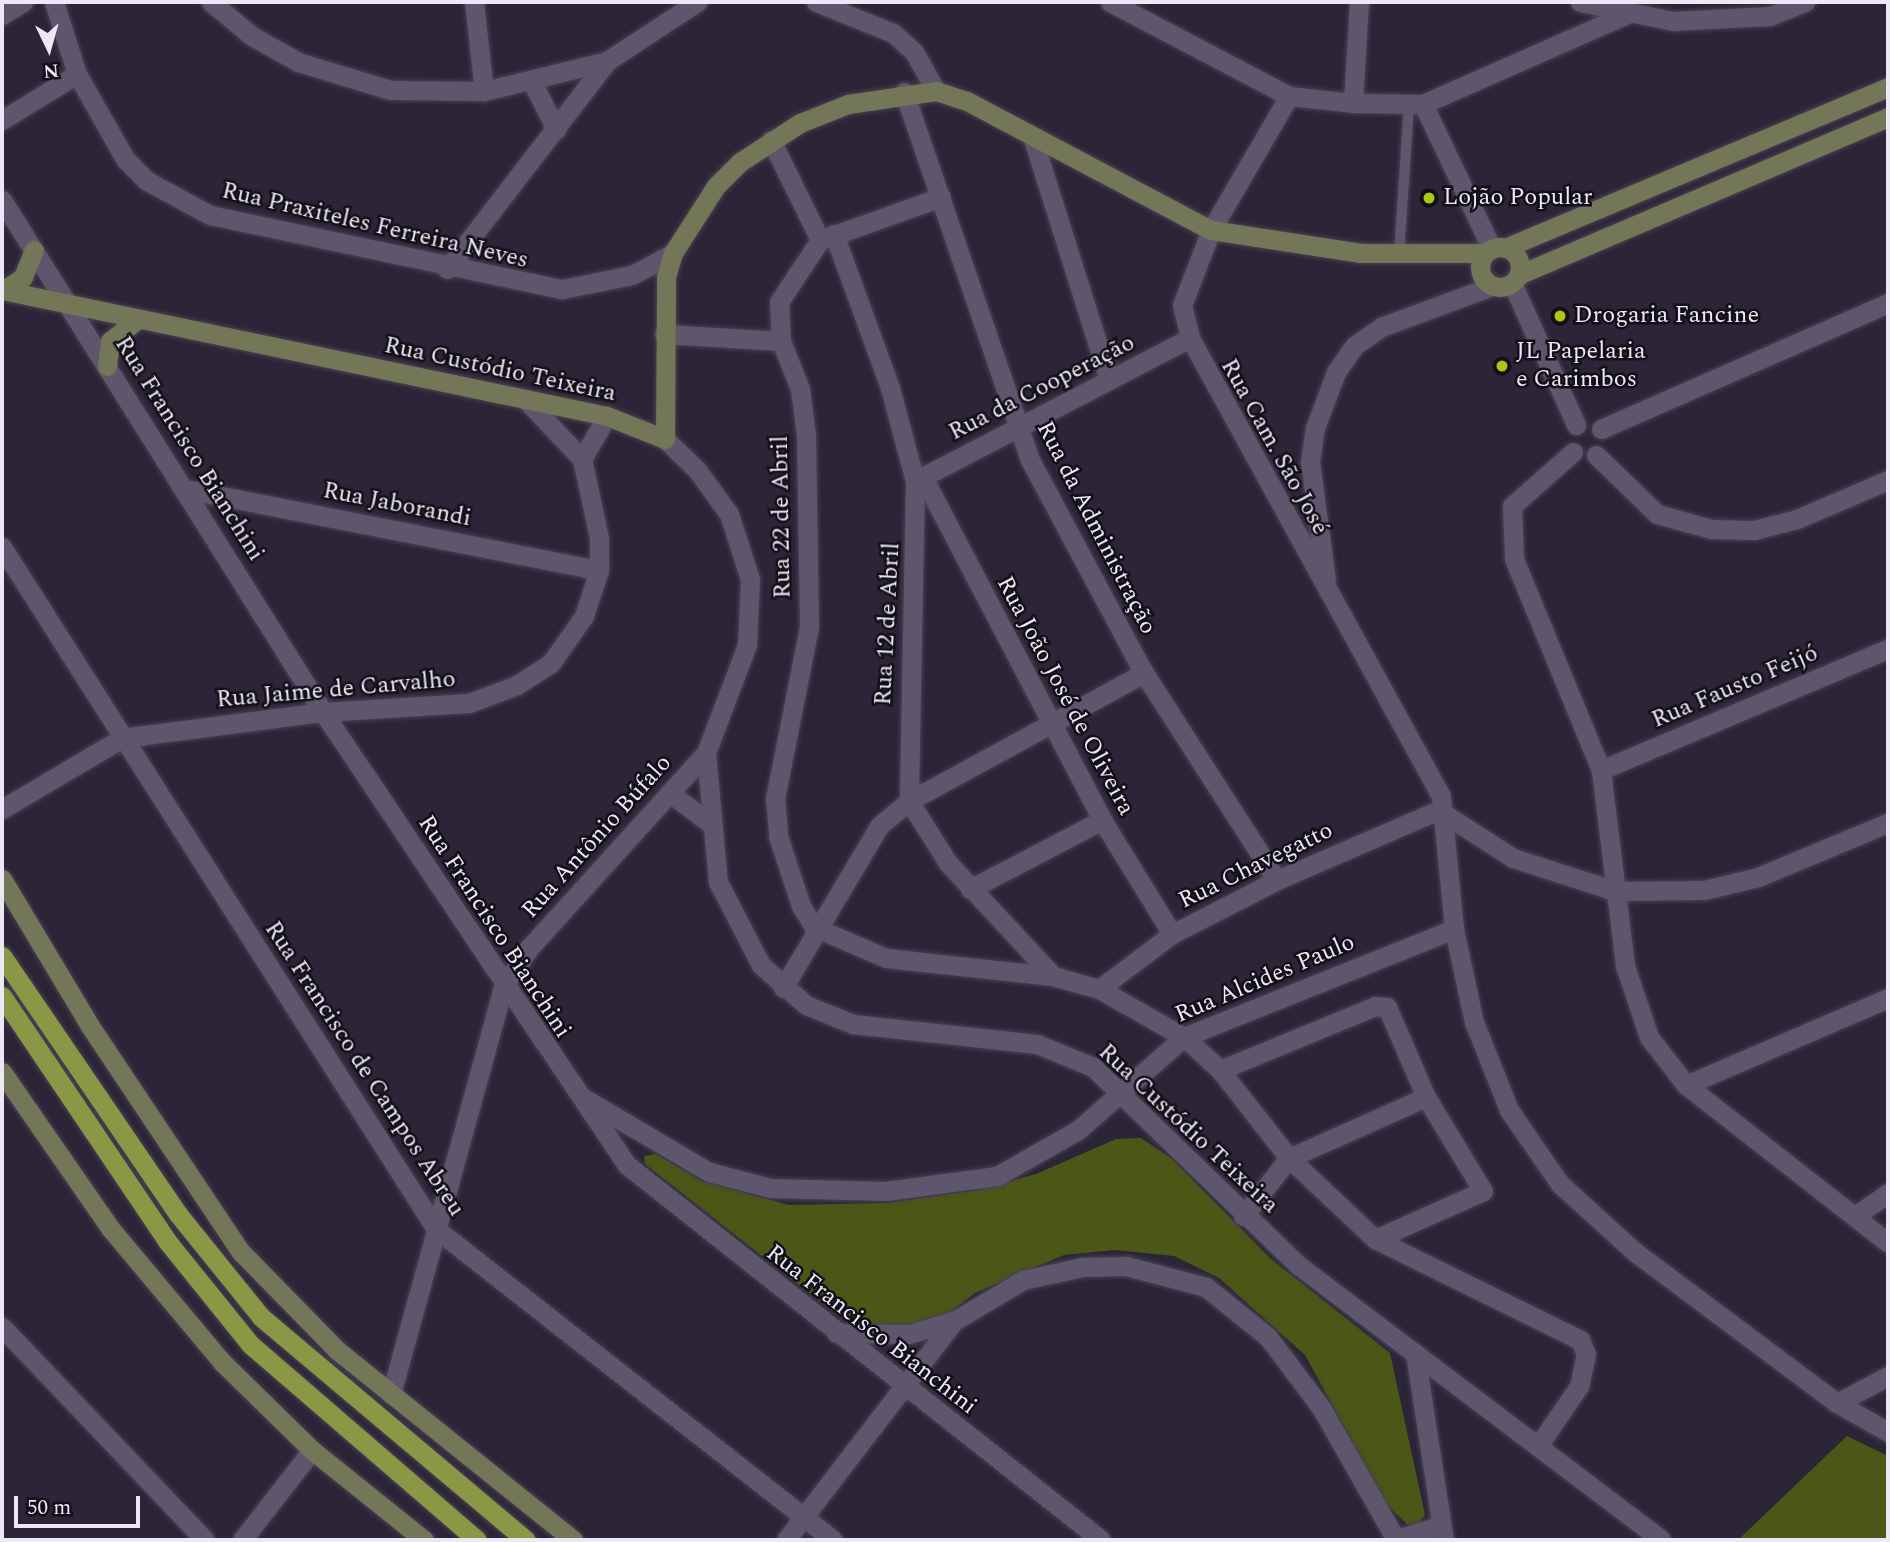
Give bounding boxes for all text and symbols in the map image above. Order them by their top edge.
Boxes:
north arrow [14,14,84,84]
text: N [42,55,60,86]
street label: Rua Praxiteles Ferreira Neves [219,177,531,275]
place label: Lojão Popular [1443,184,1593,212]
marker: Lojão Popular [1421,190,1437,206]
place label: Drogaria Fancine [1574,302,1759,330]
marker: Drogaria Fancine [1552,308,1568,324]
street label: Rua da Cooperação [944,329,1140,447]
street label: Rua Francisco Bianchini [108,331,270,567]
street label: Rua Custódio Teixeira [382,331,618,409]
place label: JL Papelaria e Carimbos [1516,338,1646,394]
street label: Rua Cam. São José [1214,354,1334,540]
marker: JL Papelaria e Carimbos [1494,358,1510,374]
street label: Rua da Administração [1030,417,1162,639]
street label: Rua 22 de Abril [766,435,798,599]
street label: Rua Jaborandi [321,477,473,533]
street label: Rua 12 de Abril [869,542,907,706]
street label: Rua João José de Oliveira [990,572,1140,820]
street label: Rua Fausto Feijó [1648,639,1822,735]
street label: Rua Jaime de Carvalho [215,665,457,715]
street label: Rua Antônio Búfalo [516,749,678,925]
street label: Rua Francisco Bianchini [411,810,577,1044]
street label: Rua Chavegatto [1174,816,1338,916]
street label: Rua Francisco de Campos Abreu [258,916,470,1222]
street label: Rua Alcides Paulo [1171,928,1359,1030]
street label: Rua Custódio Teixeira [1092,1038,1284,1220]
street label: Rua Francisco Bianchini [760,1239,982,1421]
scale bar [18,1482,144,1526]
text: 50 m [27,1492,71,1524]

